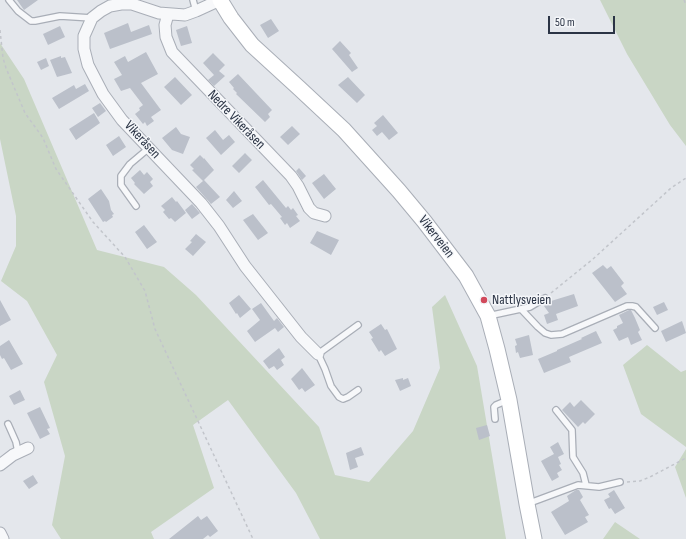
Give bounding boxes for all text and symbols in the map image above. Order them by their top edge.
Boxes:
scale bar [550,8,617,34]
text: 50 m [555,15,575,30]
street label: Nedre Vikeråsen [204,87,268,153]
street label: Vikeråsen [120,118,164,162]
street label: Vikerveien [414,213,458,261]
place label: Nattlysveien [492,292,551,308]
marker: Nattlysveien [479,295,489,305]

